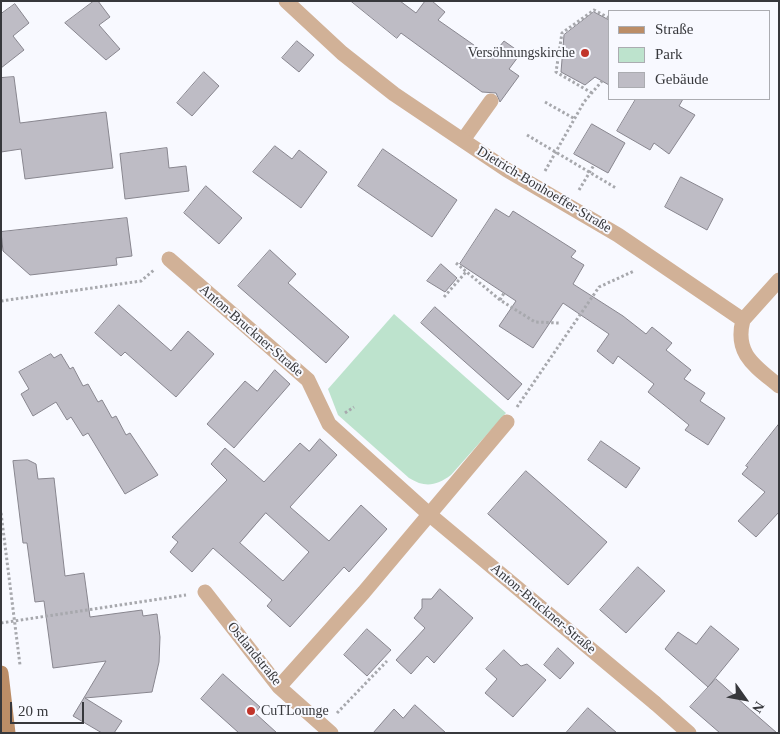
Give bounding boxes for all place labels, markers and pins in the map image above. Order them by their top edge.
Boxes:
place label: Versöhnungskirche [468,45,575,61]
marker: Versöhnungskirche [579,47,591,59]
place label: CuTLounge [261,703,329,719]
marker: CuTLounge [245,705,257,717]

